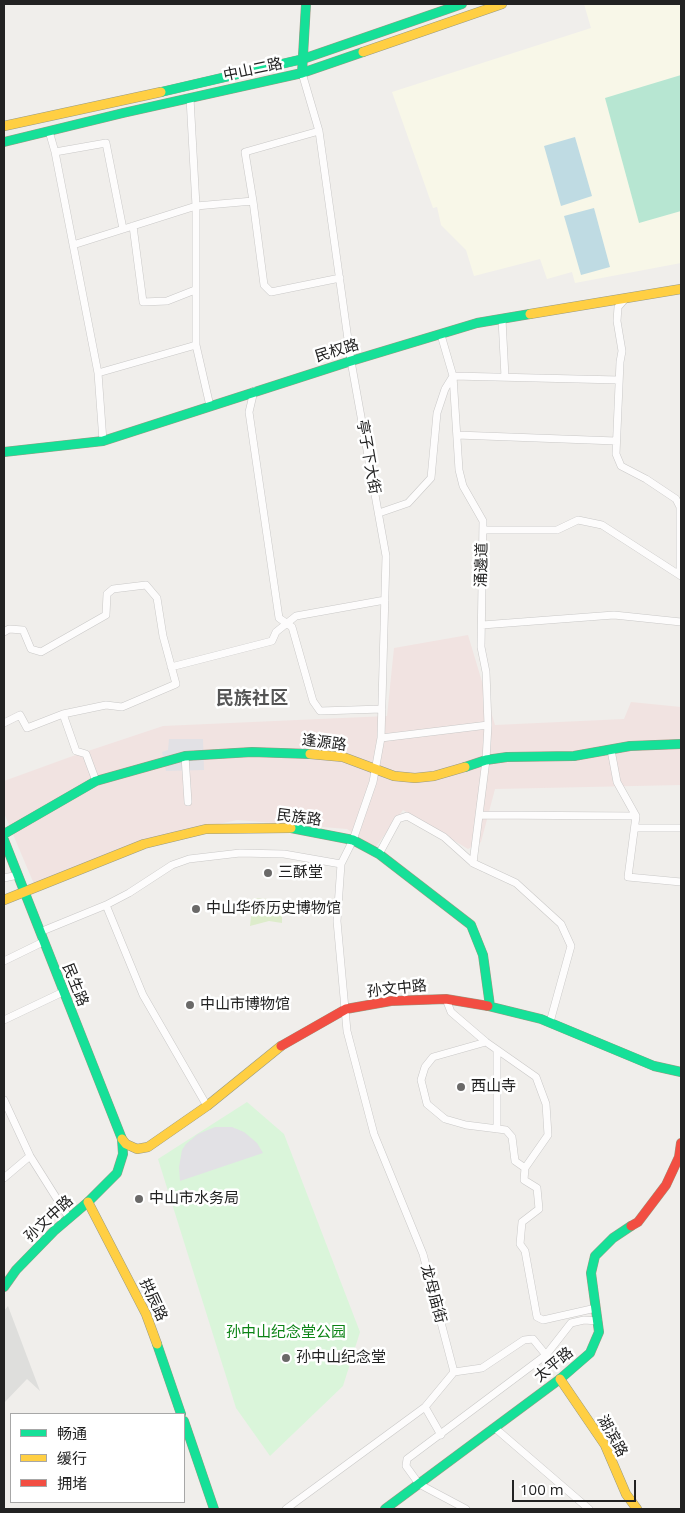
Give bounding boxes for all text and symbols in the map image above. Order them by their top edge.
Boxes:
street label: 中山二路 [222,55,284,85]
street label: 民权路 [313,336,361,366]
street label: 亭子下大街 [353,419,383,495]
street label: 涌邊道 [473,542,491,588]
district label: 民族社区 [216,688,288,710]
street label: 逢源路 [301,731,347,755]
street label: 民族路 [276,806,322,830]
place label: 三酥堂 [278,864,323,882]
marker: 三酥堂 [262,867,274,879]
place label: 中山华侨历史博物馆 [206,900,341,918]
marker: 中山华侨历史博物馆 [190,903,202,915]
street label: 民生路 [58,961,92,1009]
street label: 孙文中路 [366,977,428,1001]
place label: 中山市博物馆 [200,996,290,1014]
marker: 中山市博物馆 [184,999,196,1011]
place label: 西山寺 [471,1078,516,1096]
marker: 西山寺 [455,1081,467,1093]
place label: 中山市水务局 [149,1190,239,1208]
street label: 孙文中路 [21,1192,77,1246]
marker: 中山市水务局 [133,1193,145,1205]
street label: 龙母庙街 [417,1263,449,1325]
street label: 拱辰路 [135,1276,171,1324]
park label: 孙中山纪念堂公园 [226,1324,346,1342]
street label: 太平路 [531,1344,577,1386]
place label: 孙中山纪念堂 [296,1349,386,1367]
marker: 孙中山纪念堂 [280,1352,292,1364]
street label: 湖滨路 [593,1412,631,1460]
legend [10,1413,185,1503]
text: 畅通 [57,1423,87,1443]
text: 缓行 [57,1448,87,1468]
scale bar [515,1470,639,1502]
text: 拥堵 [57,1473,87,1493]
text: 100 m [520,1479,564,1499]

